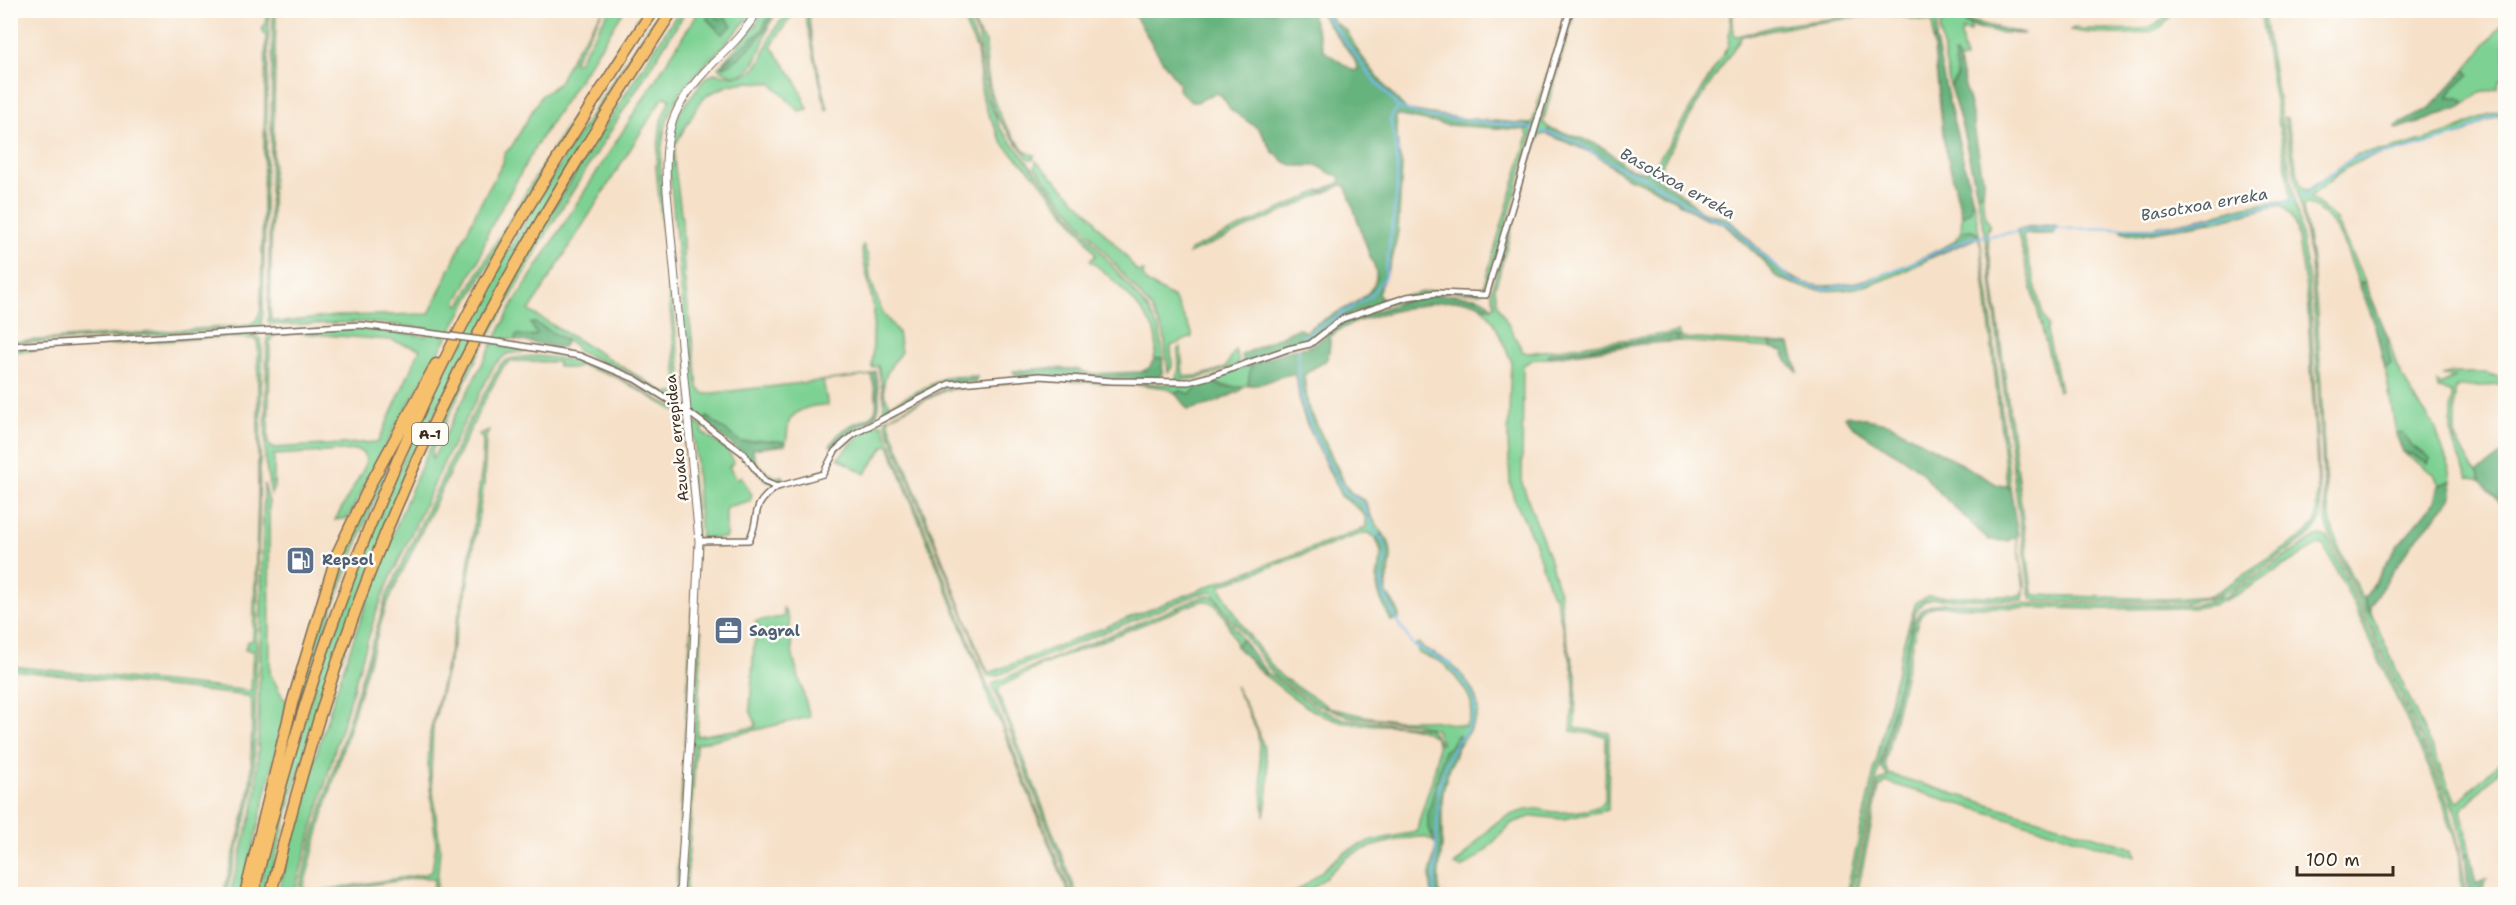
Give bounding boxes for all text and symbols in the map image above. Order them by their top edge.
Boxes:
water label: Basotxoa erreka [1616,143,1739,224]
water label: Basotxoa erreka [2139,183,2269,226]
street label: Azuako errepidea [660,373,694,503]
road number: A-1 [412,423,448,445]
fuel station icon: Repsol [285,544,317,576]
place label: Repsol [322,550,374,570]
office icon: Sagral [712,615,744,647]
place label: Sagral [749,621,800,641]
scale bar [2297,839,2393,877]
text: 100 m [2306,848,2360,872]

